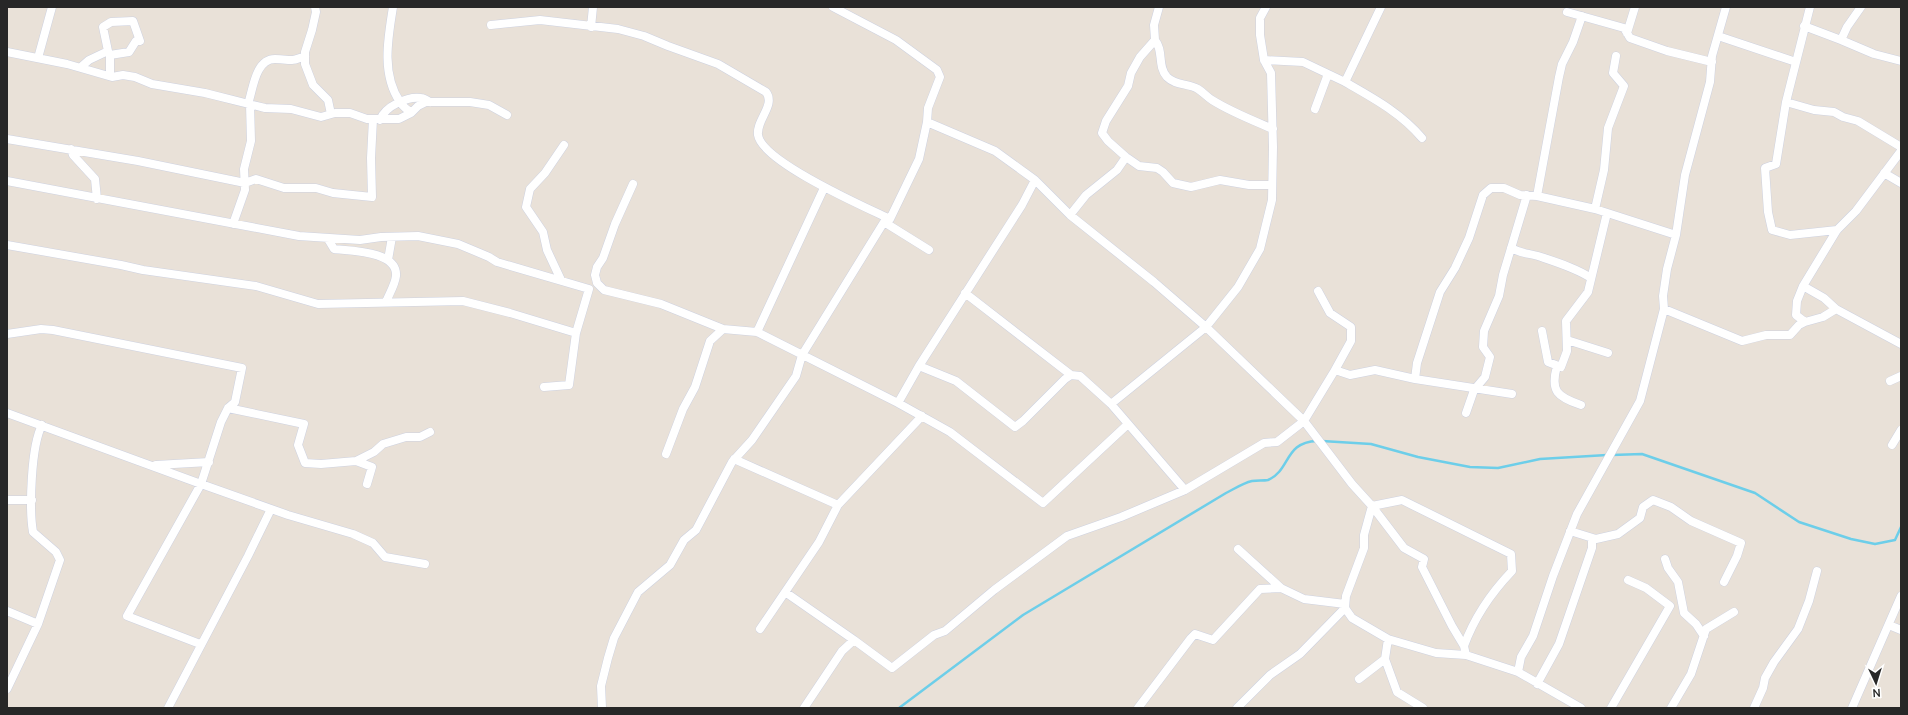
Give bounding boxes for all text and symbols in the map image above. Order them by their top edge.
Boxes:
north arrow [1856,663,1896,703]
text: N [1872,686,1881,701]

